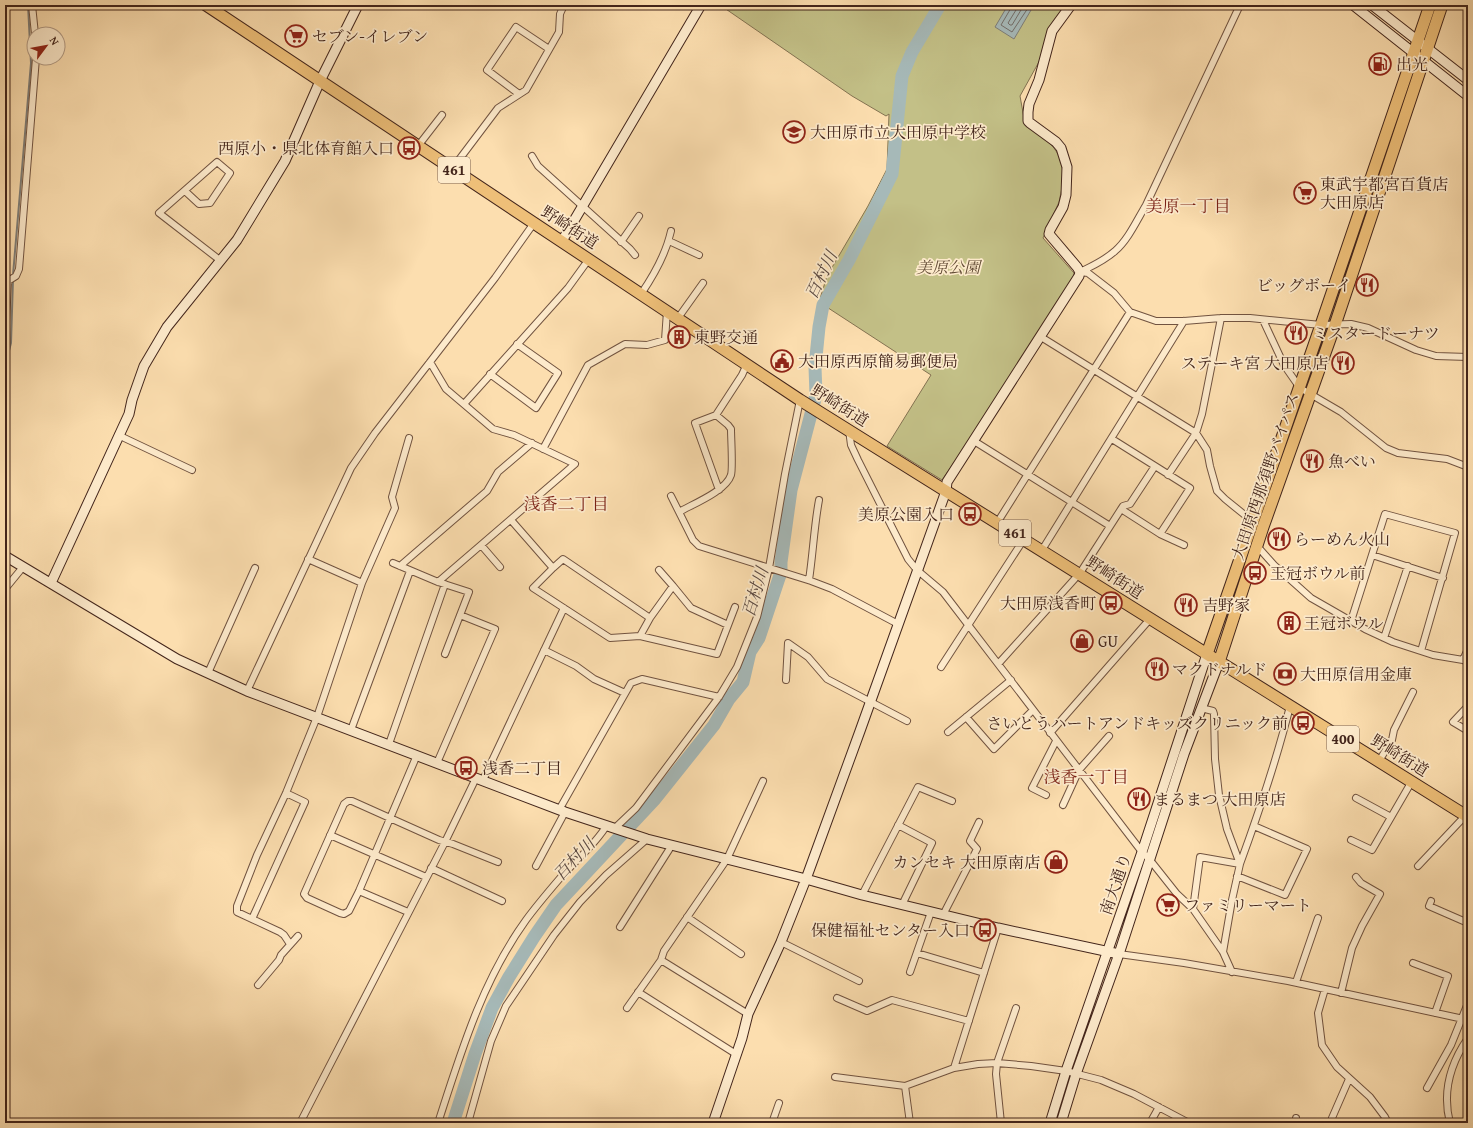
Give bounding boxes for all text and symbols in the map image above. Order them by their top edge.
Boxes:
supermarket icon: セブン-イレブン [283,23,309,49]
place label: セブン-イレブン [312,24,428,48]
north arrow [26,26,66,66]
text: N [46,33,64,49]
fuel station icon: 出光 [1367,51,1393,77]
place label: 出光 [1396,52,1428,76]
school or university icon: 大田原市立大田原中学校 [781,119,807,145]
place label: 大田原市立大田原中学校 [810,120,986,144]
bus stop icon: 西原小・県北体育館入口 [396,135,422,161]
place label: 西原小・県北体育館入口 [218,136,394,160]
road number: 461 [438,157,470,183]
place label: 東武宇都宮百貨店 大田原店 [1320,172,1448,214]
supermarket icon: 東武宇都宮百貨店 大田原店 [1292,180,1318,206]
district label: 美原一丁目 [1146,193,1231,218]
street label: 野崎街道 [537,200,603,254]
water label: 百村川 [798,245,844,303]
park label: 美原公園 [916,255,983,279]
restaurant icon: ビッグボーイ [1354,272,1380,298]
place label: ビッグボーイ [1257,273,1352,297]
restaurant icon: ミスタードーナツ [1283,320,1309,346]
place label: ミスタードーナツ [1312,321,1440,345]
building icon: 東野交通 [666,324,692,350]
place label: 東野交通 [694,325,758,349]
public building icon: 大田原西原簡易郵便局 [769,348,795,374]
place label: 大田原西原簡易郵便局 [798,349,958,373]
restaurant icon: ステーキ宮 大田原店 [1330,350,1356,376]
place label: ステーキ宮 大田原店 [1181,351,1328,375]
street label: 野崎街道 [806,378,874,432]
street label: 大田原西那須野バイパス [1225,389,1305,563]
restaurant icon: 魚べい [1299,448,1325,474]
place label: 魚べい [1328,449,1376,473]
district label: 浅香二丁目 [524,491,609,516]
bus stop icon: 美原公園入口 [957,501,983,527]
place label: 美原公園入口 [858,502,954,526]
road number: 461 [999,520,1031,546]
restaurant icon: らーめん火山 [1266,526,1292,552]
place label: らーめん火山 [1294,527,1390,551]
street label: 野崎街道 [1082,550,1148,604]
bus stop icon: 王冠ボウル前 [1242,560,1268,586]
place label: 王冠ボウル前 [1270,561,1366,585]
water label: 百村川 [735,562,775,620]
bus stop icon: 大田原浅香町 [1098,590,1124,616]
place label: 大田原浅香町 [1000,591,1096,615]
restaurant icon: 吉野家 [1173,592,1199,618]
place label: 吉野家 [1202,593,1250,617]
building icon: 王冠ボウル [1276,610,1302,636]
place label: 王冠ボウル [1304,611,1384,635]
shop icon: GU [1069,628,1095,654]
place label: GU [1098,629,1118,653]
restaurant icon: マクドナルド [1144,656,1170,682]
place label: マクドナルド [1172,657,1267,681]
bank icon: 大田原信用金庫 [1272,661,1298,687]
place label: 大田原信用金庫 [1300,662,1412,686]
bus stop icon: さいとうハートアンドキッズクリニック前 [1290,710,1316,736]
place label: さいとうハートアンドキッズクリニック前 [986,711,1288,735]
road number: 400 [1327,726,1359,752]
street label: 野崎街道 [1366,728,1434,782]
bus stop icon: 浅香二丁目 [453,755,479,781]
place label: 浅香二丁目 [482,756,562,780]
district label: 浅香一丁目 [1044,764,1129,789]
restaurant icon: まるまつ 大田原店 [1126,786,1152,812]
place label: まるまつ 大田原店 [1154,787,1286,811]
water label: 百村川 [547,830,602,886]
shop icon: カンセキ 大田原南店 [1043,849,1069,875]
place label: カンセキ 大田原南店 [892,850,1040,874]
street label: 南大通り [1093,850,1137,918]
supermarket icon: ファミリーマート [1155,892,1181,918]
place label: ファミリーマート [1184,893,1312,917]
bus stop icon: 保健福祉センター入口 [972,917,998,943]
place label: 保健福祉センター入口 [811,918,970,942]

